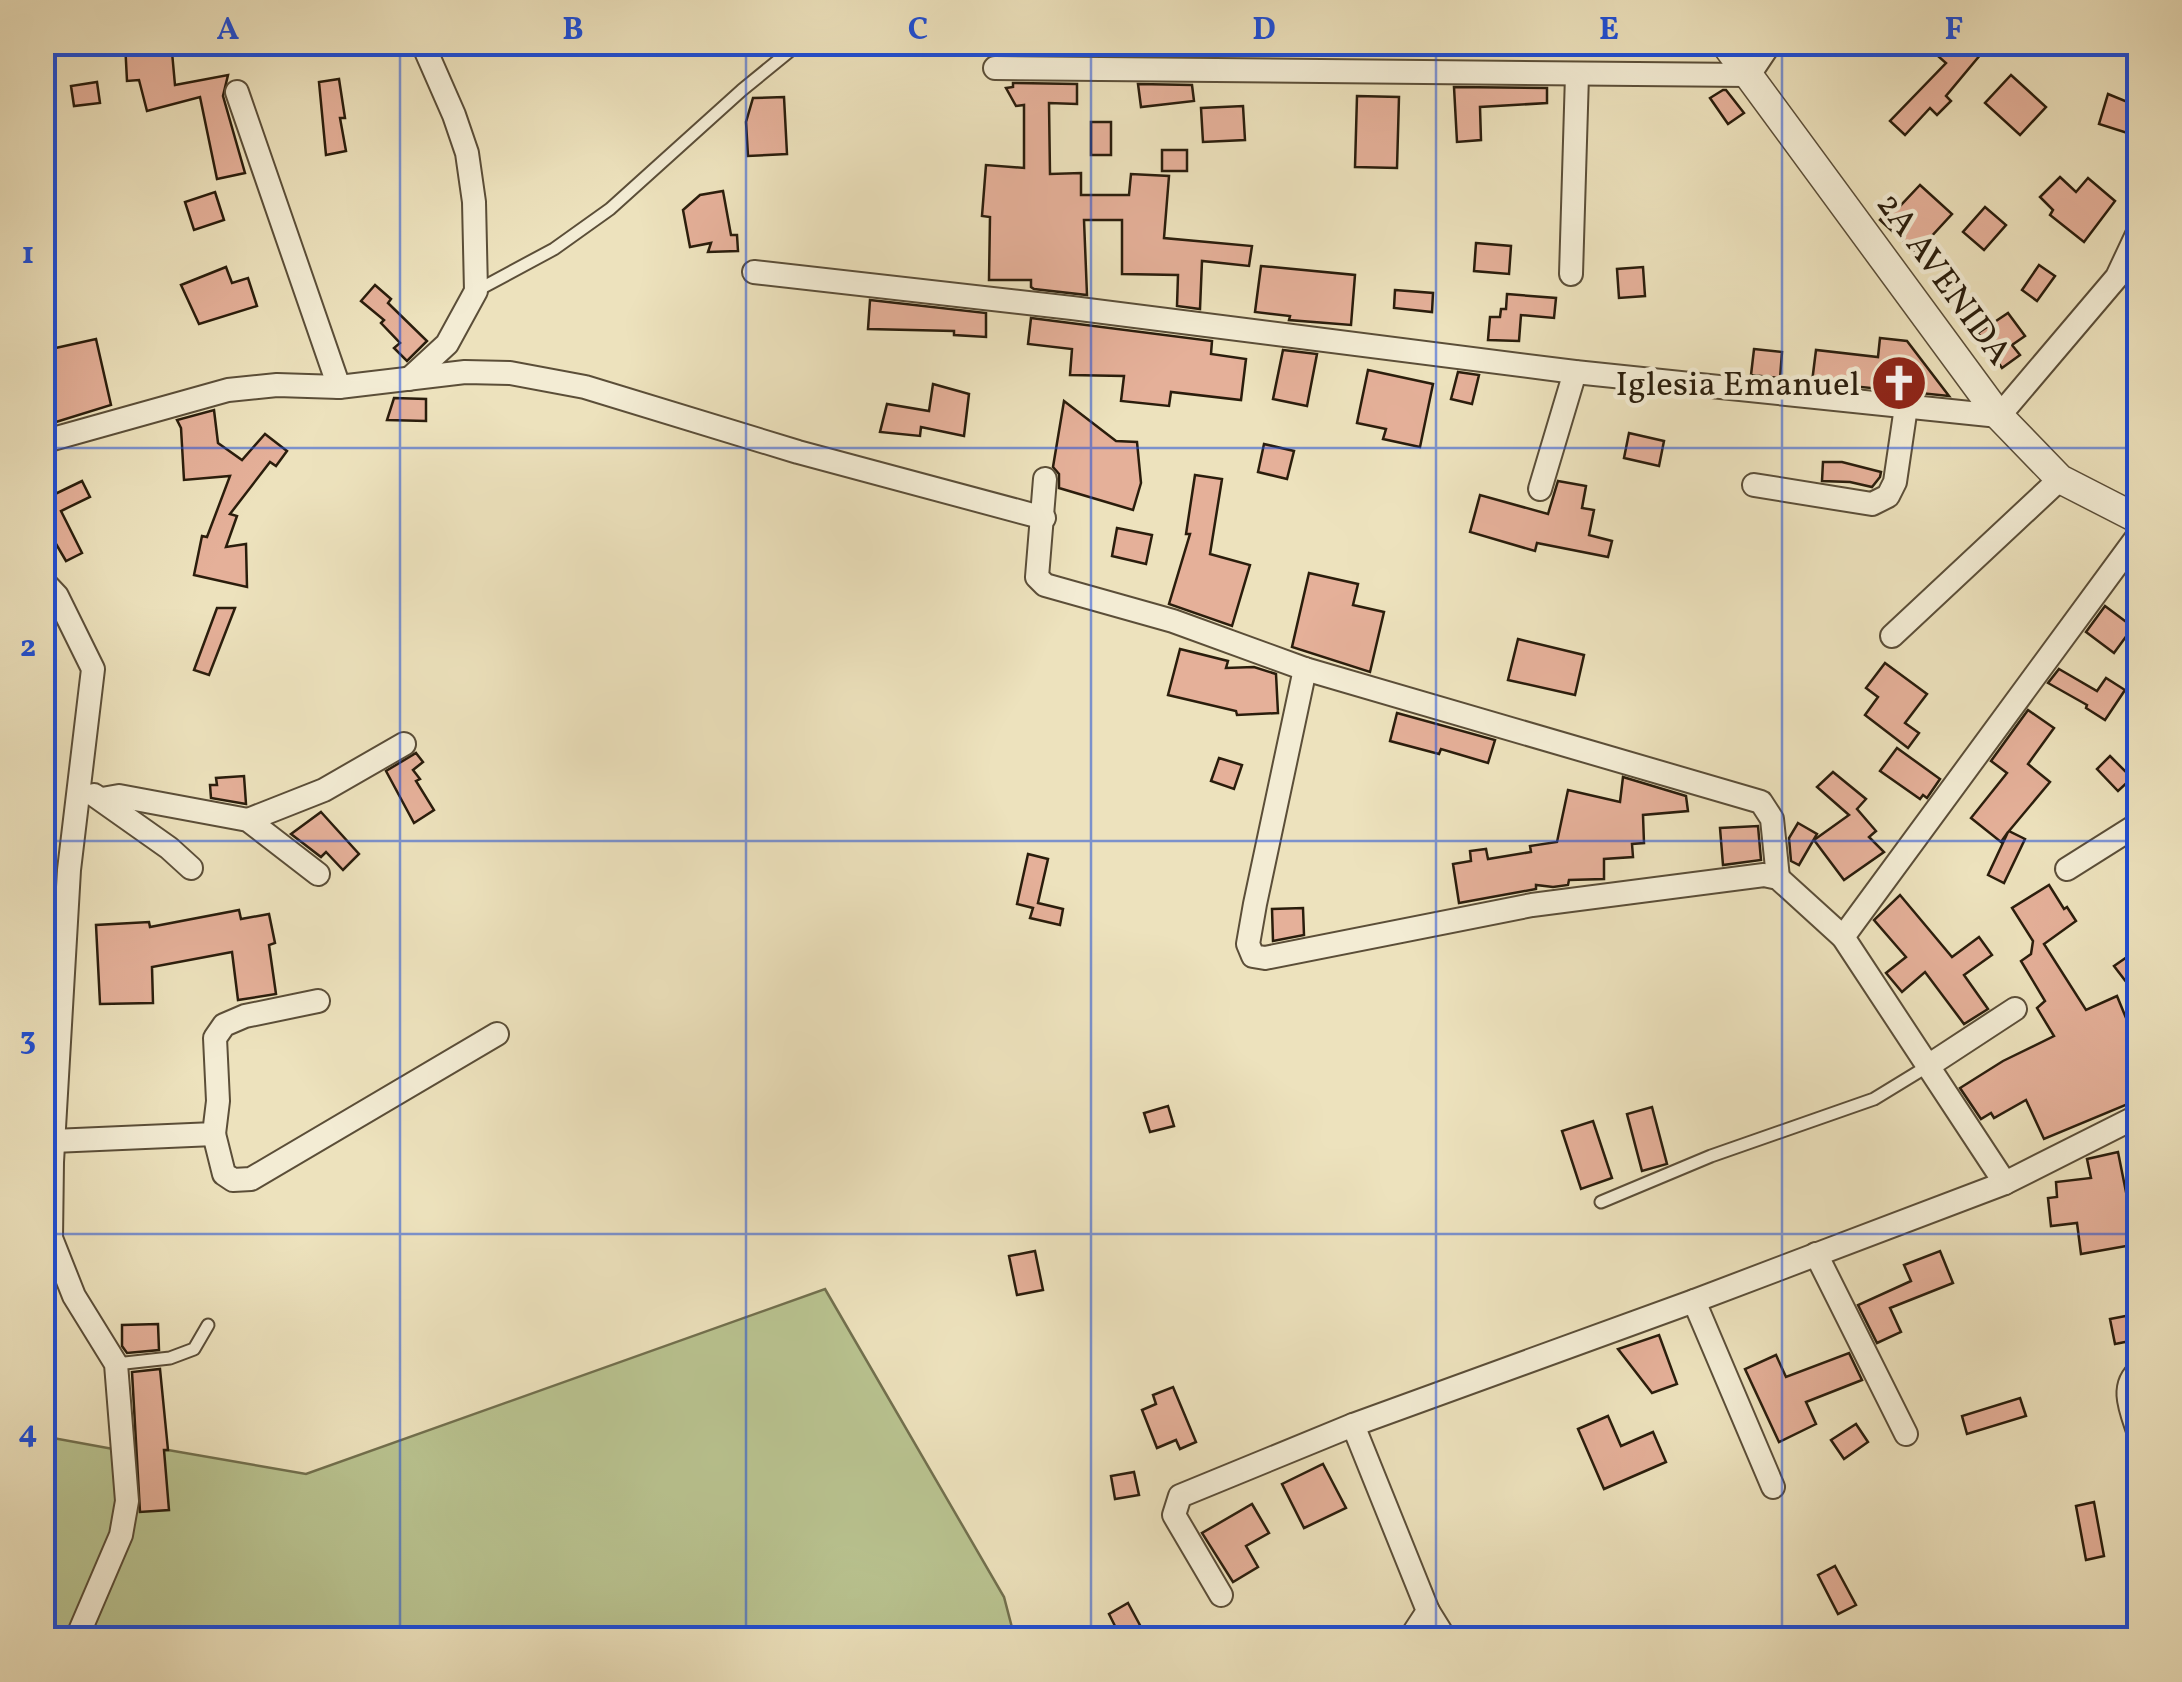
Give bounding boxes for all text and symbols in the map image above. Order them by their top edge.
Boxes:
text: A [217,9,240,53]
text: B [562,9,584,53]
text: C [908,9,928,53]
text: D [1252,9,1276,53]
text: E [1599,9,1619,53]
text: F [1945,9,1964,53]
street label: 2A AVENIDA [1864,184,2022,376]
text: 1 [22,233,34,277]
church icon: Iglesia Emanuel [1869,353,1929,413]
place label: Iglesia Emanuel [1616,362,1860,410]
text: 2 [20,626,36,670]
text: 3 [20,1019,36,1063]
text: 4 [18,1412,38,1456]

